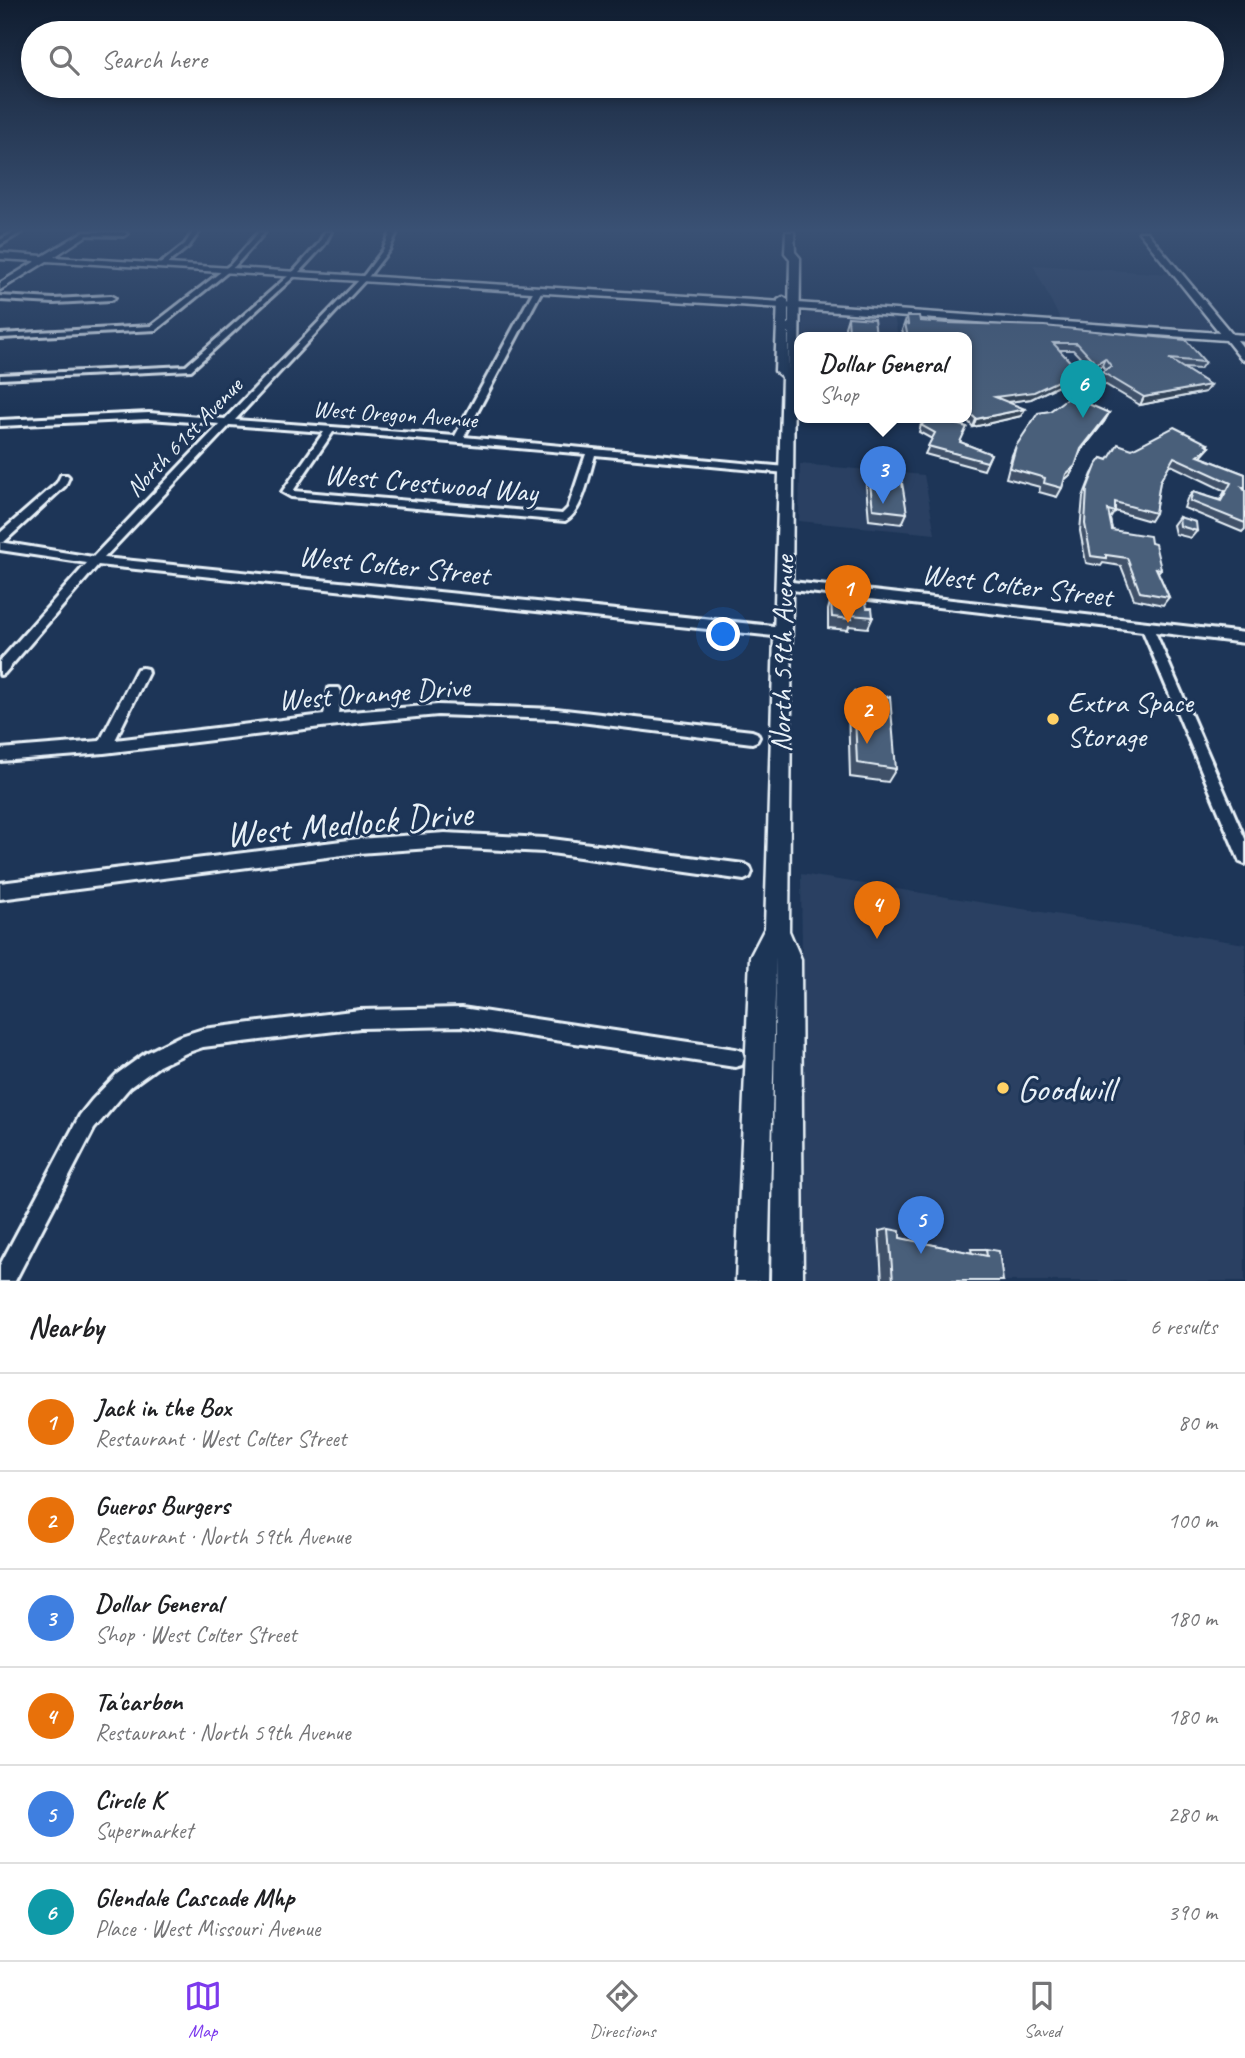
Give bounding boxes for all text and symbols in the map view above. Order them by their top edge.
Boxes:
search box [21,21,1224,98]
icon: search [45,41,83,79]
text: Search here [101,43,207,76]
popup [794,332,972,423]
text: Dollar General [819,347,947,380]
pin: 6 [1060,360,1106,418]
street label: North 61st Avenue [119,369,250,503]
text: Shop [819,380,858,409]
street label: West Oregon Avenue [312,393,480,435]
pin: 3 [860,446,906,504]
street label: West Crestwood Way [323,455,541,511]
street label: West Colter Street [297,536,494,594]
street label: North 59th Avenue [761,553,803,753]
street label: West Colter Street [920,554,1117,616]
pin: 1 [825,565,871,623]
your location [706,617,740,651]
street label: West Orange Drive [277,667,473,719]
place label: Extra Space Storage [1067,683,1195,755]
pin: 2 [844,686,890,744]
marker: Extra Space Storage [1045,711,1061,727]
street label: West Medlock Drive [224,789,476,857]
pin: 4 [854,881,900,939]
place label: Goodwill [1017,1065,1121,1112]
marker: Goodwill [995,1080,1011,1096]
pin: 5 [898,1196,944,1254]
text: Nearby [28,1308,104,1346]
text: 6 results [1150,1312,1217,1341]
text: Jack in the Box [95,1391,231,1424]
text: 1 [46,1408,56,1437]
text: 80 m [1178,1408,1217,1437]
text: Restaurant · West Colter Street [95,1424,346,1453]
text: Gueros Burgers [95,1489,230,1522]
text: 2 [46,1506,56,1535]
text: 100 m [1168,1506,1217,1535]
text: Restaurant · North 59th Avenue [95,1522,351,1551]
text: Dollar General [95,1587,222,1620]
text: 3 [46,1604,56,1633]
text: 180 m [1168,1604,1217,1633]
text: Shop · West Colter Street [95,1620,297,1649]
text: Ta'carbon [95,1685,183,1718]
text: 4 [46,1702,56,1731]
text: 180 m [1168,1702,1217,1731]
text: Restaurant · North 59th Avenue [95,1718,351,1747]
text: Circle K [95,1783,164,1816]
text: 5 [46,1800,56,1829]
text: 280 m [1168,1800,1217,1829]
text: Supermarket [95,1816,193,1845]
text: Glendale Cascade Mhp [95,1881,294,1914]
text: 6 [46,1898,56,1927]
text: 390 m [1168,1898,1217,1927]
text: Place · West Missouri Avenue [95,1914,320,1943]
tab: Map [184,1977,222,2043]
tab: Directions [589,1977,656,2043]
tab: Saved [1023,1977,1061,2043]

